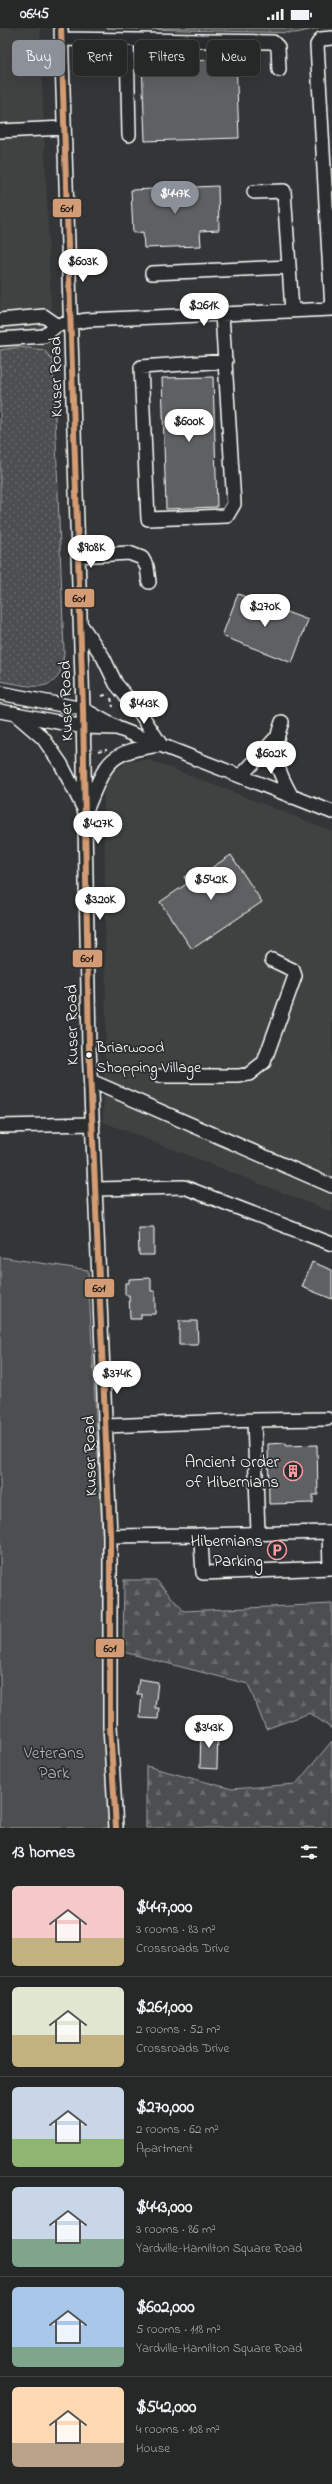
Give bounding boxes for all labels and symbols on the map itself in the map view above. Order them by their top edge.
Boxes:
pin: $447K [147,181,203,215]
line badge: 601 [52,198,82,218]
text: 601 [59,201,74,217]
pin: $603K [55,249,111,283]
pin: $261K [176,293,232,327]
street label: Kuser Road [43,336,70,418]
pin: $600K [161,409,217,443]
pin: $908K [63,535,119,569]
line badge: 601 [64,588,95,608]
text: 601 [71,591,86,607]
pin: $270K [237,594,293,628]
street label: Kuser Road [53,660,80,742]
pin: $443K [116,691,172,725]
pin: $602K [243,741,299,775]
pin: $427K [70,811,126,845]
pin: $542K [183,867,239,901]
pin: $320K [72,887,128,921]
line badge: 601 [72,949,103,968]
text: 601 [79,951,94,967]
street label: Kuser Road [59,984,86,1066]
place label: Briarwood Shopping Village [95,1036,202,1080]
marker: Briarwood Shopping Village [84,1050,94,1060]
line badge: 601 [84,1278,115,1298]
text: 601 [91,1281,106,1297]
pin: $374K [89,1361,145,1395]
street label: Kuser Road [77,1415,104,1497]
place label: Ancient Order of Hibernians [185,1450,280,1495]
building icon: Ancient Order of Hibernians [282,1460,304,1482]
place label: Hibernians Parking [191,1529,263,1576]
parking icon: Hibernians Parking [266,1539,288,1561]
line badge: 601 [95,1638,125,1658]
text: 601 [102,1641,117,1657]
pin: $343K [181,1715,237,1749]
park label: Veterans Park [23,1741,84,1786]

